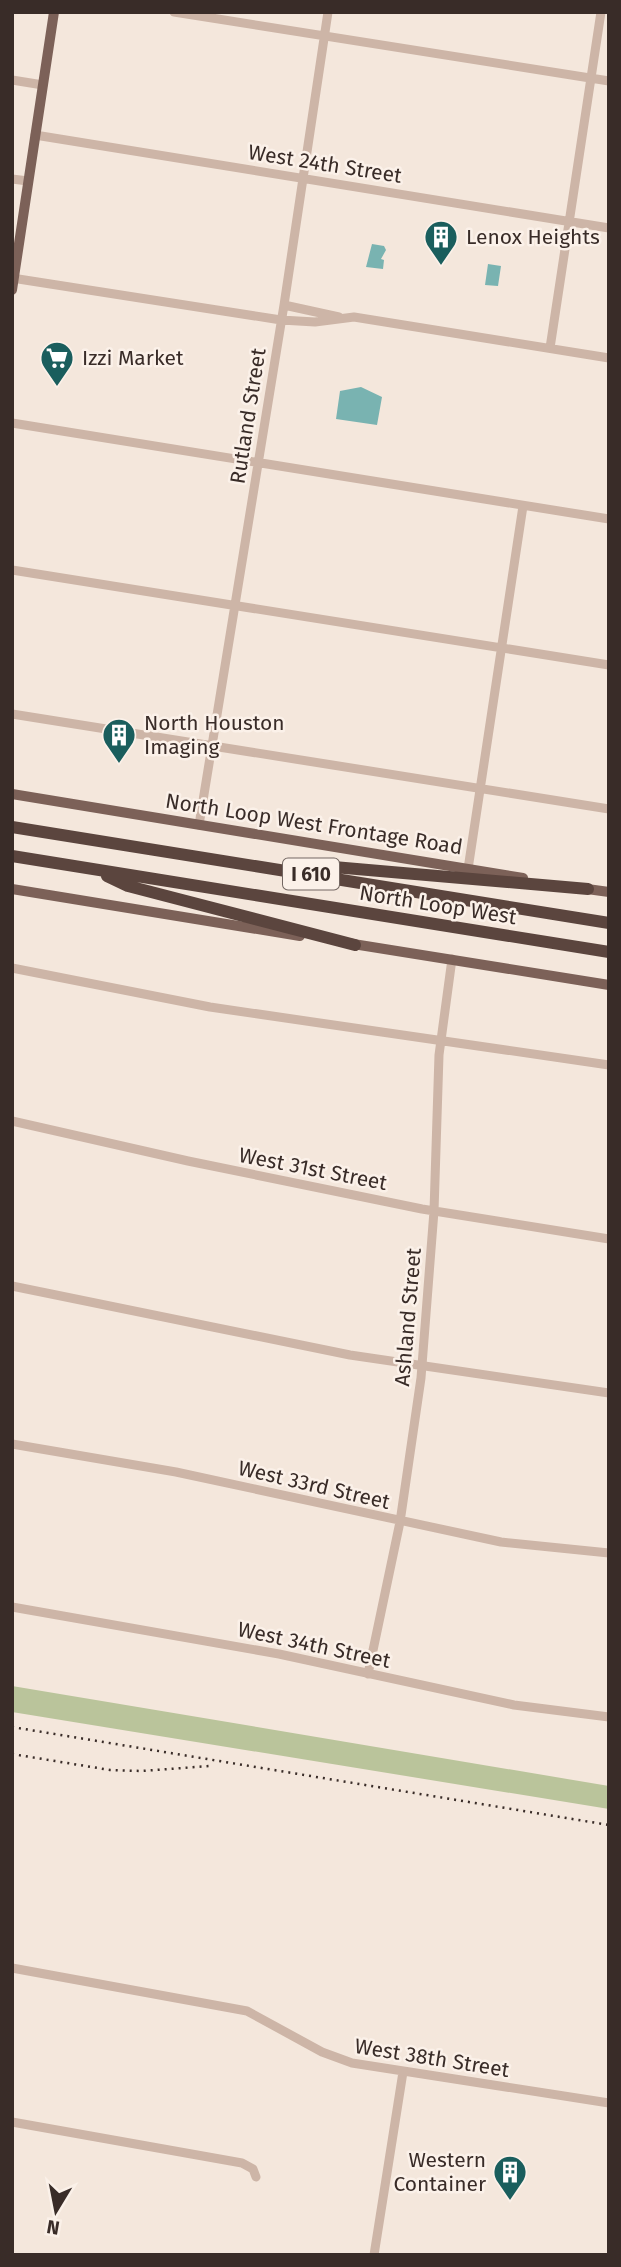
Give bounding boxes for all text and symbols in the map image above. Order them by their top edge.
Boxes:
street label: West 24th Street [246,139,404,189]
building icon: Lenox Heights [422,218,460,267]
place label: Lenox Heights [466,224,600,250]
supermarket icon: Izzi Market [38,339,76,388]
place label: Izzi Market [82,345,184,371]
street label: Rutland Street [224,346,272,486]
place label: North Houston Imaging [144,710,285,760]
building icon: North Houston Imaging [100,716,138,765]
street label: North Loop West Frontage Road [164,788,464,860]
road number: I 610 [283,859,339,890]
street label: North Loop West [358,880,519,930]
street label: West 31st Street [237,1142,390,1196]
street label: Ashland Street [389,1246,427,1387]
street label: West 33rd Street [236,1455,393,1515]
street label: West 34th Street [235,1616,393,1674]
street label: West 38th Street [353,2033,511,2083]
place label: Western Container [393,2147,486,2197]
building icon: Western Container [491,2153,529,2202]
north arrow [21,2176,91,2246]
text: N [45,2215,61,2240]

